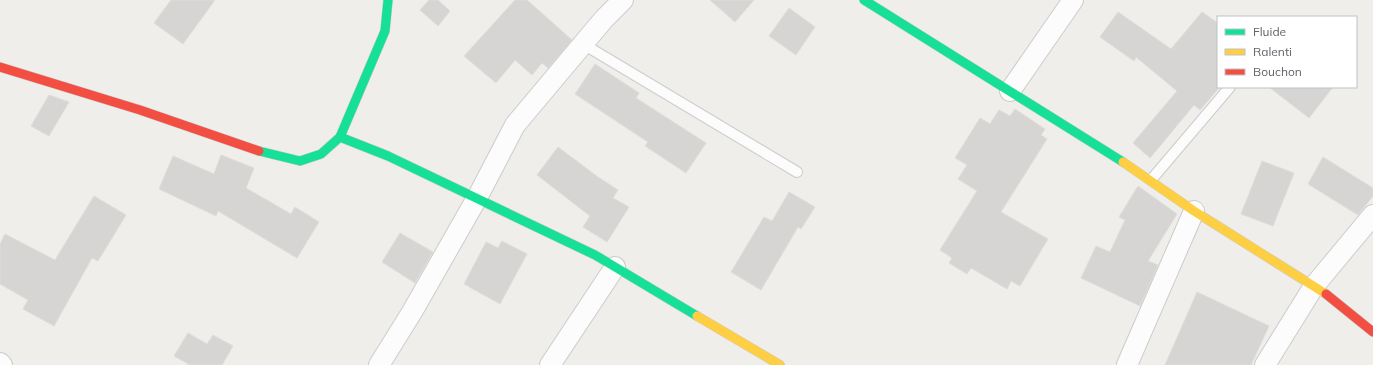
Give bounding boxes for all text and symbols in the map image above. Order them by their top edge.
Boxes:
legend [1217,16,1357,88]
text: Fluide [1253,24,1286,39]
text: Ralenti [1253,44,1292,59]
text: Bouchon [1253,64,1302,79]

